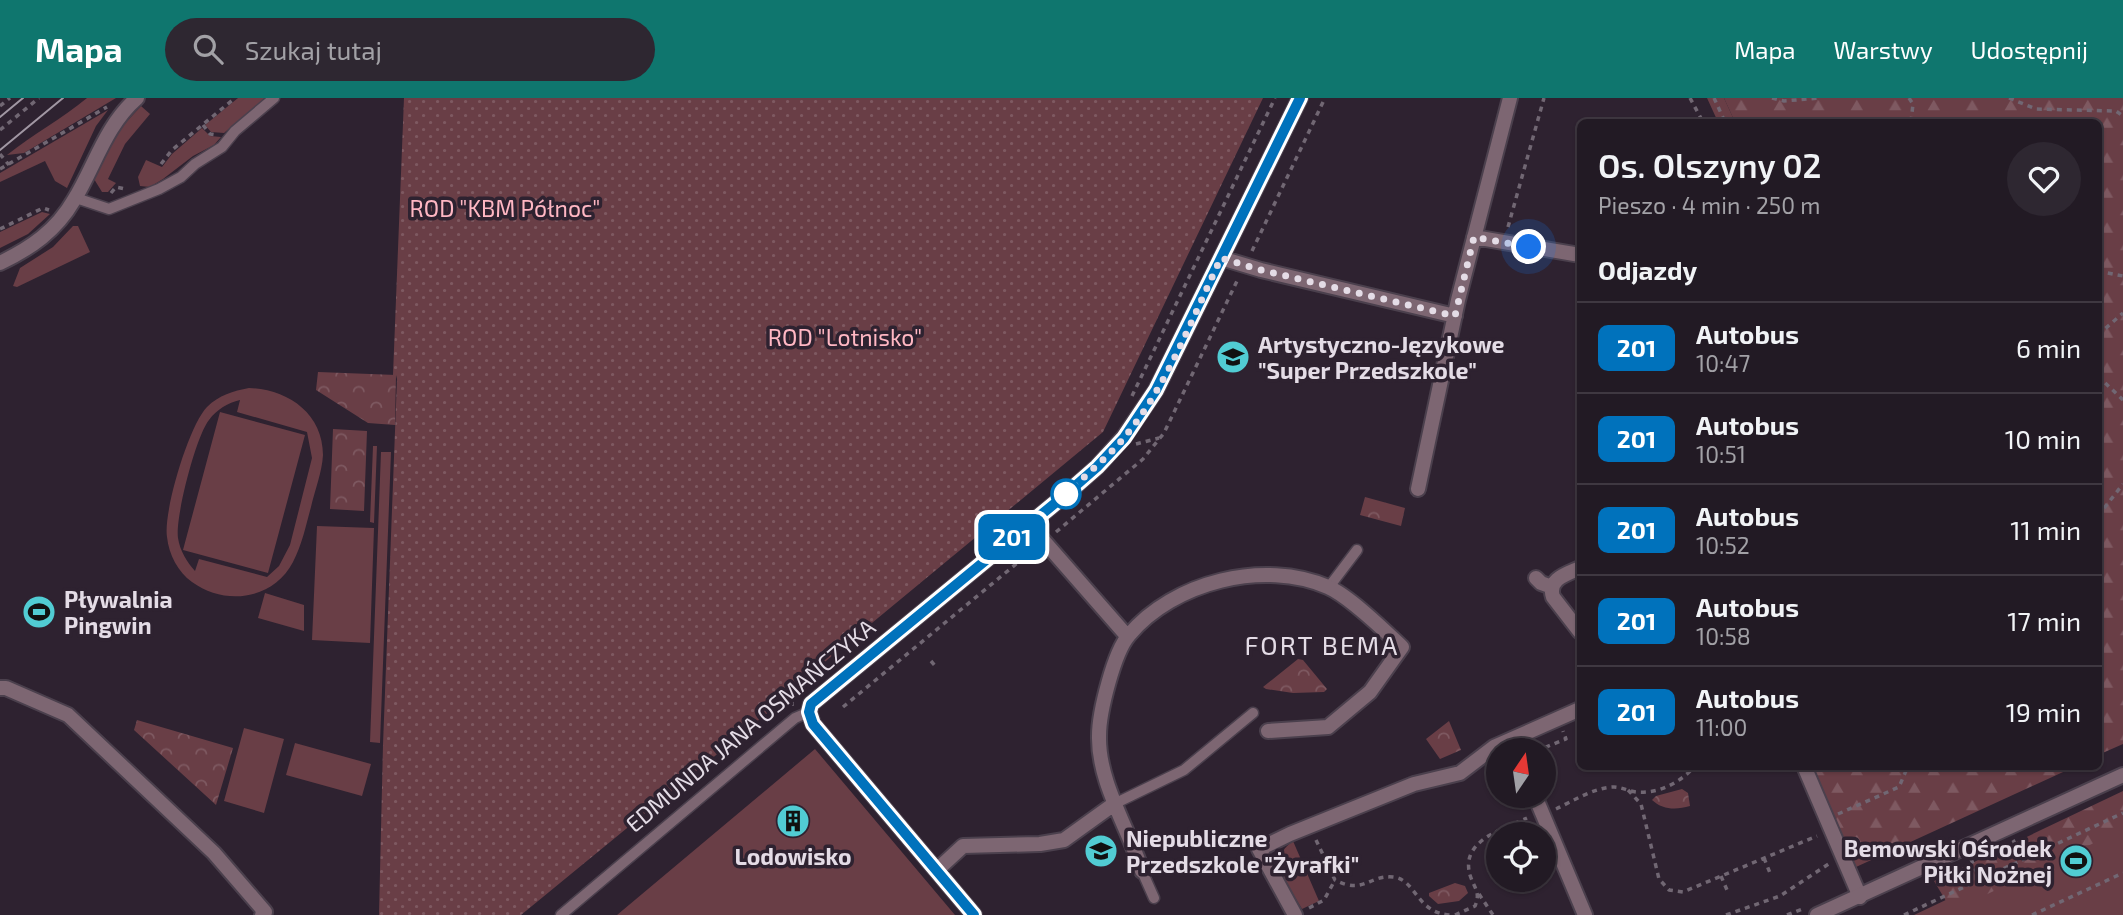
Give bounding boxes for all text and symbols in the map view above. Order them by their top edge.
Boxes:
search box [165,18,655,81]
text: Mapa [35,29,123,69]
icon: search [189,30,227,68]
text: Szukaj tutaj [245,34,382,65]
text: Mapa [1734,35,1796,64]
text: Warstwy [1834,35,1933,64]
text: Udostępnij [1971,35,2088,64]
button: heart [2007,142,2081,216]
text: Os. Olszyny 02 [1598,145,1822,185]
text: Pieszo · 4 min · 250 m [1598,191,1820,219]
park label: ROD "KBM Północ" [410,194,600,222]
your location [1511,229,1546,264]
text: Odjazdy [1598,254,1697,285]
text: Autobus [1696,318,1799,349]
park label: ROD "Lotnisko" [768,323,922,351]
place label: Artystyczno-Językowe "Super Przedszkole" [1258,330,1505,384]
text: 6 min [2016,332,2081,363]
text: 201 [1617,333,1656,362]
school or university icon: Artystyczno-Językowe "Super Przedszkole" [1214,338,1252,376]
text: 10:47 [1696,349,1750,377]
text: Autobus [1696,409,1799,440]
text: 10 min [2005,423,2081,454]
text: 201 [1617,424,1656,453]
text: 10:51 [1696,440,1746,468]
unlabelled marker [1051,479,1081,509]
text: Autobus [1696,500,1799,531]
line badge: 201 [972,514,1052,560]
text: 11 min [2010,514,2081,545]
text: 201 [1617,515,1656,544]
text: 201 [992,522,1032,551]
text: 10:52 [1696,531,1750,559]
place label: Pływalnia Pingwin [64,585,173,639]
text: Autobus [1696,591,1799,622]
sports icon: Pływalnia Pingwin [20,593,58,631]
text: 17 min [2007,605,2081,636]
text: 201 [1617,606,1656,635]
street label: EDMUNDA JANA OSMAŃCZYKA [620,612,881,838]
text: 10:58 [1696,622,1751,650]
district label: FORT BEMA [1245,629,1399,660]
text: Autobus [1696,682,1799,713]
text: 19 min [2006,696,2081,727]
text: 201 [1617,697,1656,726]
text: 11:00 [1696,713,1747,741]
north arrow [1486,738,1556,808]
map controls [1486,738,1556,892]
building icon: Lodowisko [774,802,812,840]
button: locate [1486,822,1556,892]
place label: Niepubliczne Przedszkole "Żyrafki" [1126,824,1359,878]
school or university icon: Niepubliczne Przedszkole "Żyrafki" [1082,832,1120,870]
place label: Bemowski Ośrodek Piłki Nożnej [1844,834,2052,888]
place label: Lodowisko [734,842,852,870]
sports icon: Bemowski Ośrodek Piłki Nożnej [2057,842,2095,880]

